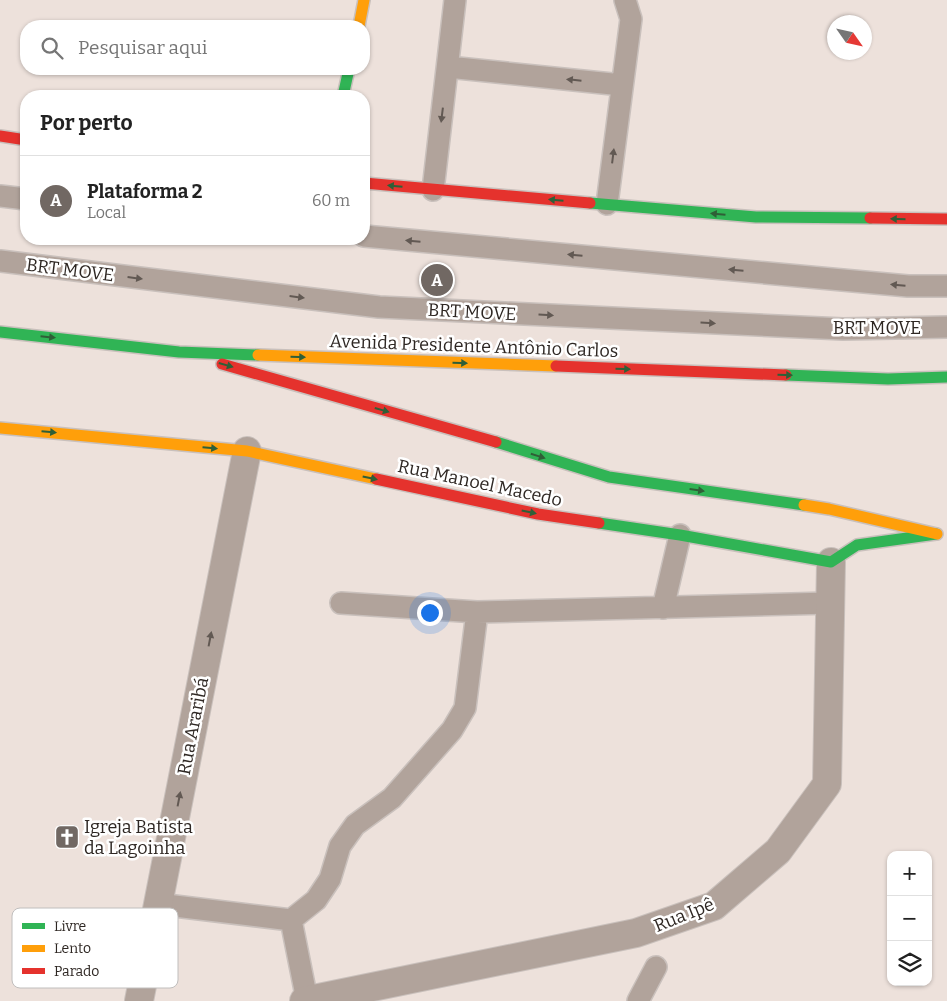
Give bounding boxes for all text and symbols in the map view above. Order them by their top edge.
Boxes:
north arrow [827,15,872,60]
search box [20,20,370,75]
icon: search [38,34,66,62]
text: Pesquisar aqui [78,36,207,59]
one-way arrow [565,76,581,84]
one-way arrow [438,107,446,123]
text: Por perto [40,110,133,136]
one-way arrow [609,148,617,164]
text: Plataforma 2 [87,180,202,203]
one-way arrow [386,182,402,190]
text: A [50,191,62,210]
text: 60 m [312,191,350,210]
one-way arrow [548,196,564,204]
text: Local [87,203,126,222]
one-way arrow [710,210,726,218]
one-way arrow [890,215,906,223]
one-way arrow [405,236,421,244]
one-way arrow [566,251,582,259]
street label: BRT MOVE [25,254,115,286]
pin: A [421,261,453,299]
one-way arrow [728,266,744,274]
one-way arrow [128,274,144,282]
one-way arrow [890,281,906,289]
one-way arrow [289,293,305,301]
street label: BRT MOVE [427,299,517,325]
one-way arrow [538,311,554,319]
street label: BRT MOVE [833,317,921,339]
one-way arrow [700,319,716,327]
street label: Avenida Presidente Antônio Carlos [329,330,619,362]
one-way arrow [41,333,57,341]
one-way arrow [290,353,306,361]
one-way arrow [452,359,468,367]
one-way arrow [219,362,234,370]
one-way arrow [615,365,631,373]
one-way arrow [777,371,793,379]
one-way arrow [375,406,390,414]
one-way arrow [41,429,57,437]
one-way arrow [203,444,219,452]
one-way arrow [531,452,546,460]
street label: Rua Manoel Macedo [396,455,564,511]
one-way arrow [362,474,377,482]
one-way arrow [689,486,705,494]
one-way arrow [521,508,536,516]
your location [417,600,443,626]
one-way arrow [206,632,214,647]
street label: Rua Araribá [173,675,213,777]
one-way arrow [175,791,183,806]
place label: Igreja Batista da Lagoinha [84,816,193,859]
church icon: Igreja Batista da Lagoinha [54,824,80,850]
map controls [887,851,932,986]
button: + [887,851,932,896]
street label: Rua Ipê [651,893,717,937]
button: − [887,896,932,941]
legend [12,908,178,988]
text: Livre [54,918,86,935]
text: Lento [54,940,91,957]
button: layers [887,941,932,986]
text: Parado [54,963,99,980]

